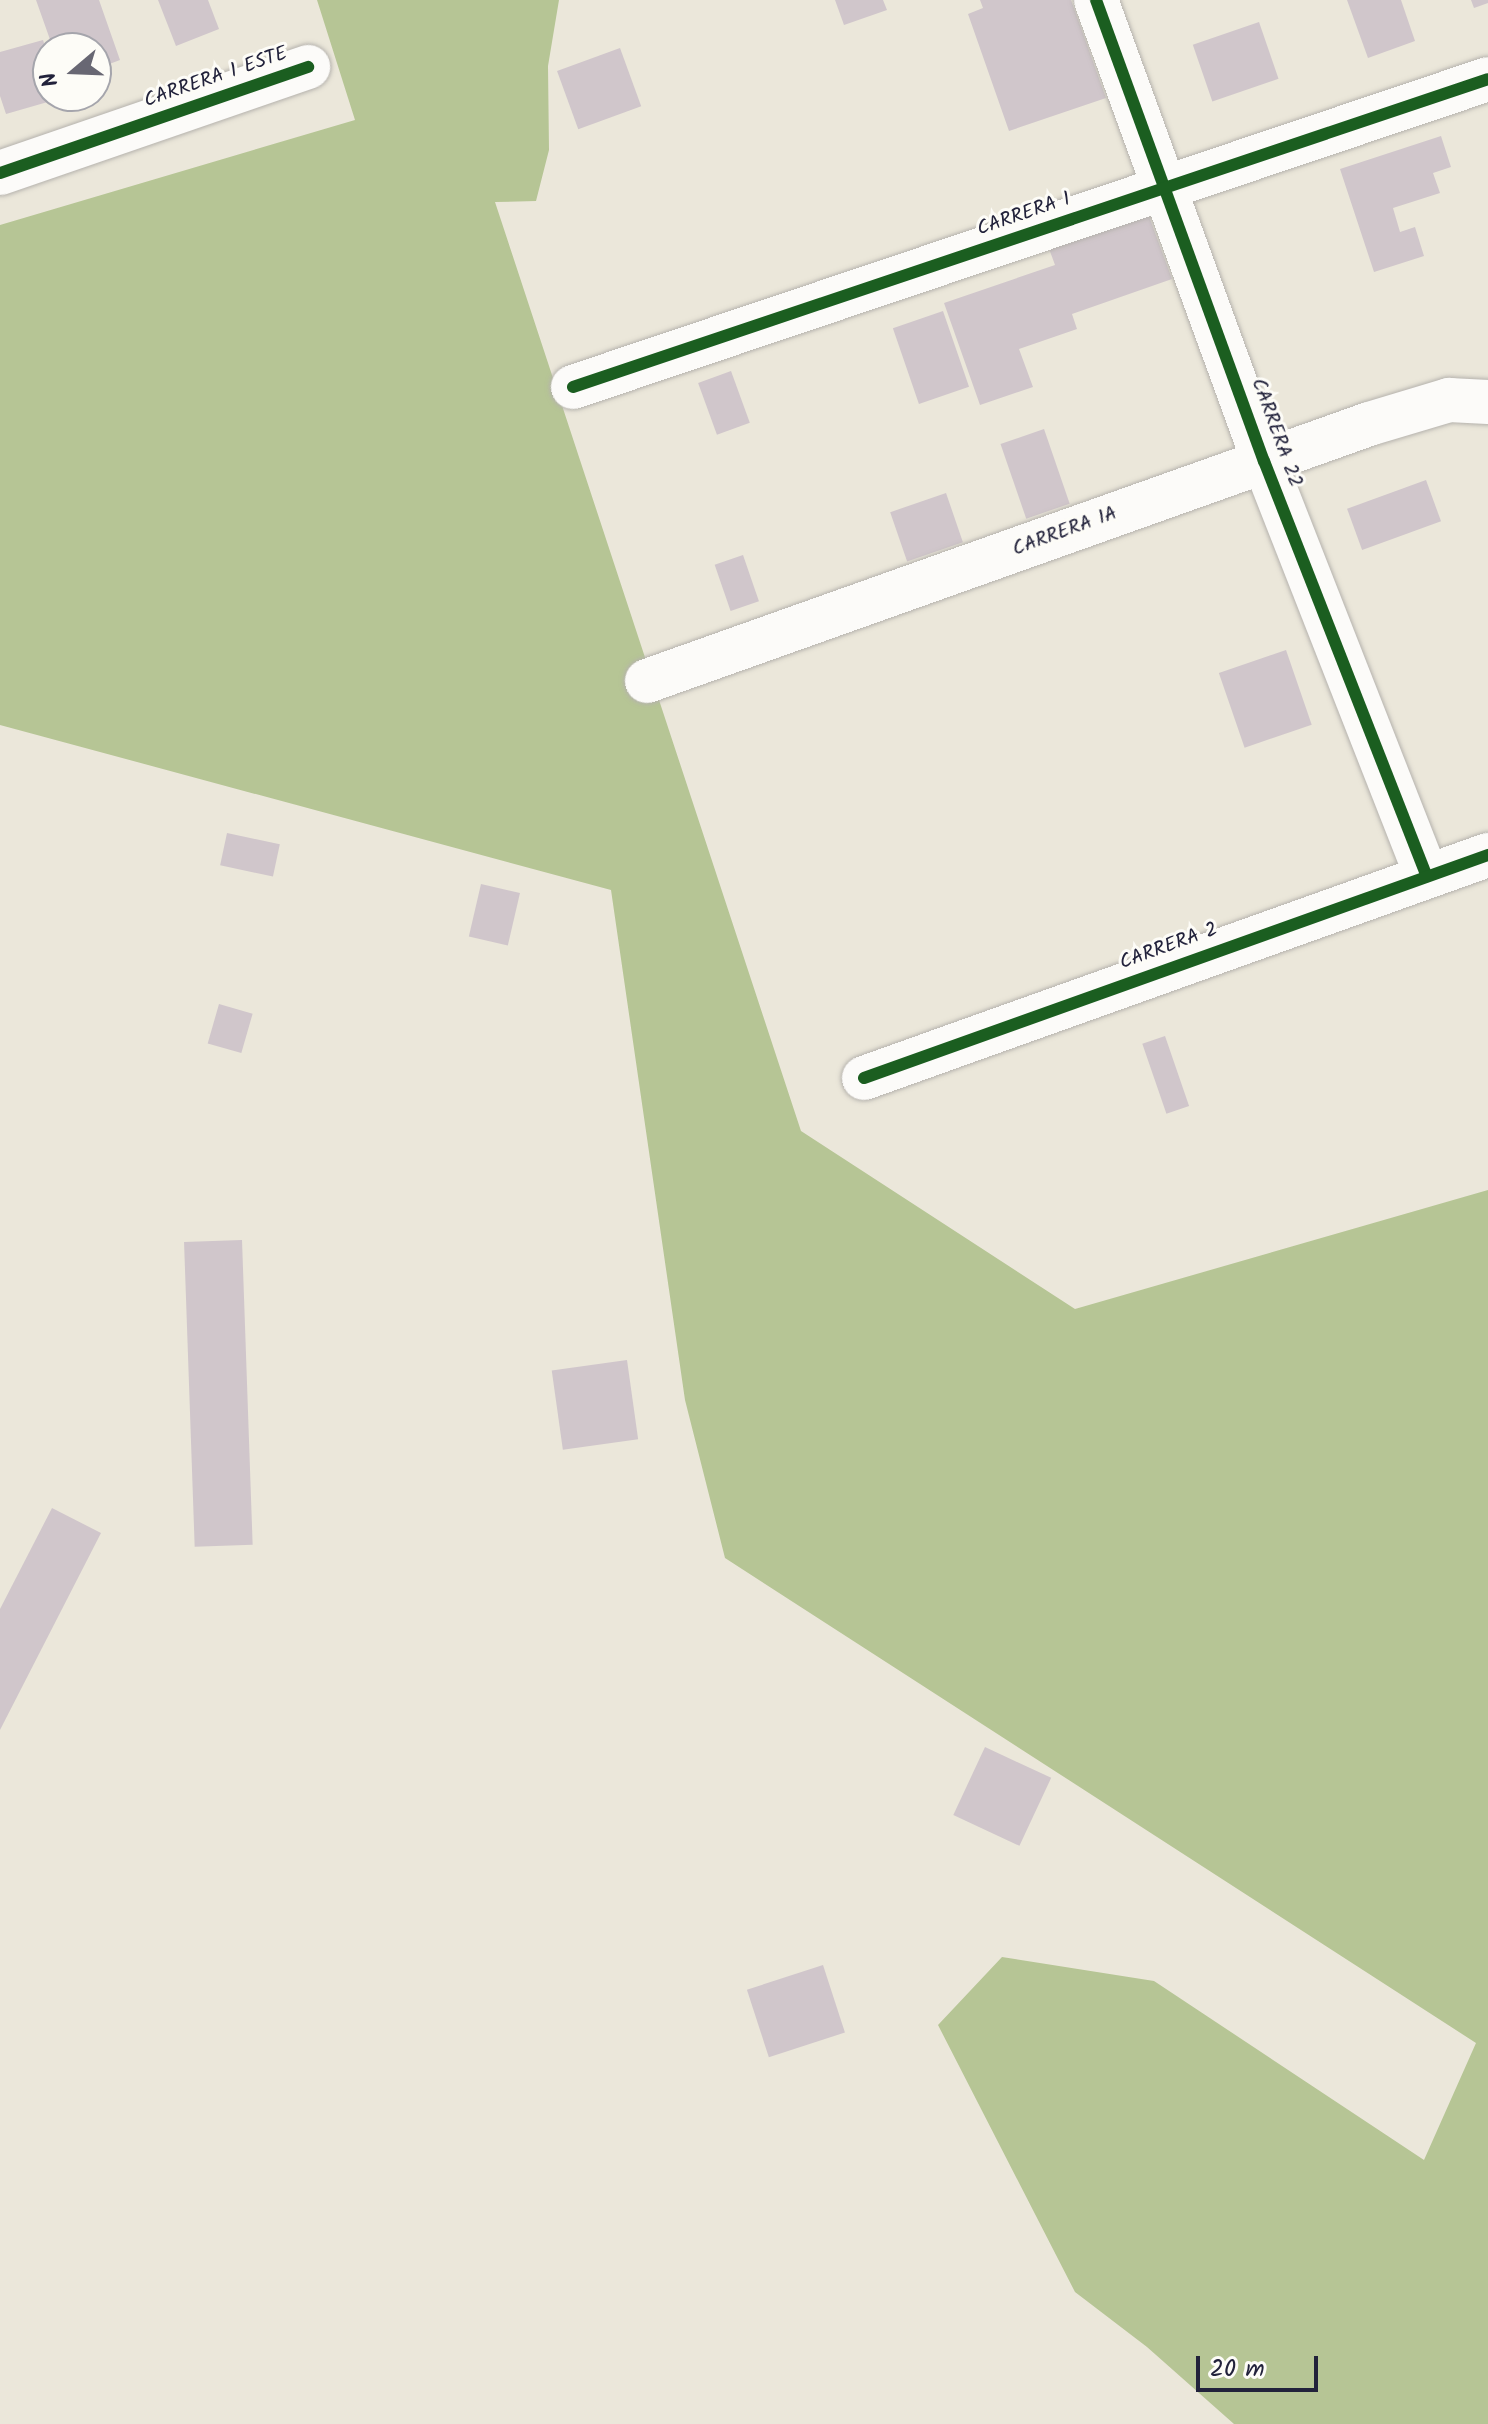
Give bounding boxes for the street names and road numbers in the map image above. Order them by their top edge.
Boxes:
street label: CARRERA 1 ESTE [141,42,291,114]
street label: CARRERA 1 [974,188,1074,242]
street label: CARRERA 22 [1245,375,1307,491]
street label: CARRERA 1A [1009,502,1121,562]
street label: CARRERA 2 [1117,918,1221,976]

